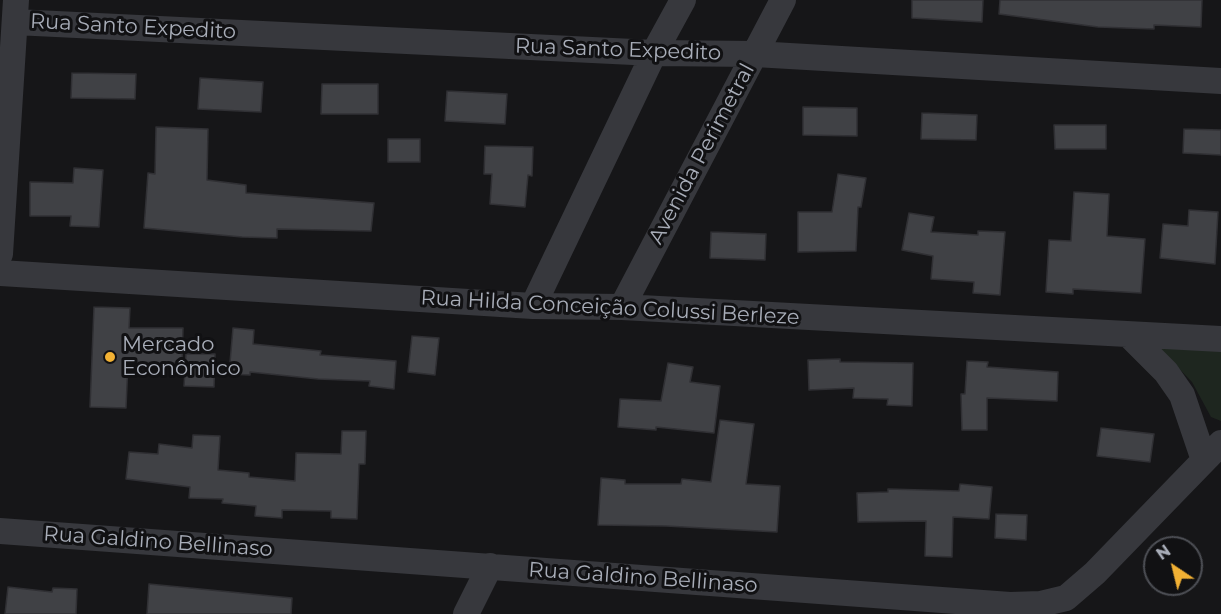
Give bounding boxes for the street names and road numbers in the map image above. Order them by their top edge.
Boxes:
street label: Rua Santo Expedito [29,9,237,45]
street label: Rua Santo Expedito [514,34,722,66]
street label: Avenida Perimetral [644,59,760,249]
street label: Rua Hilda Conceição Colussi Berleze [420,285,800,331]
street label: Rua Galdino Bellinaso [43,521,273,563]
street label: Rua Galdino Bellinaso [528,557,758,599]

